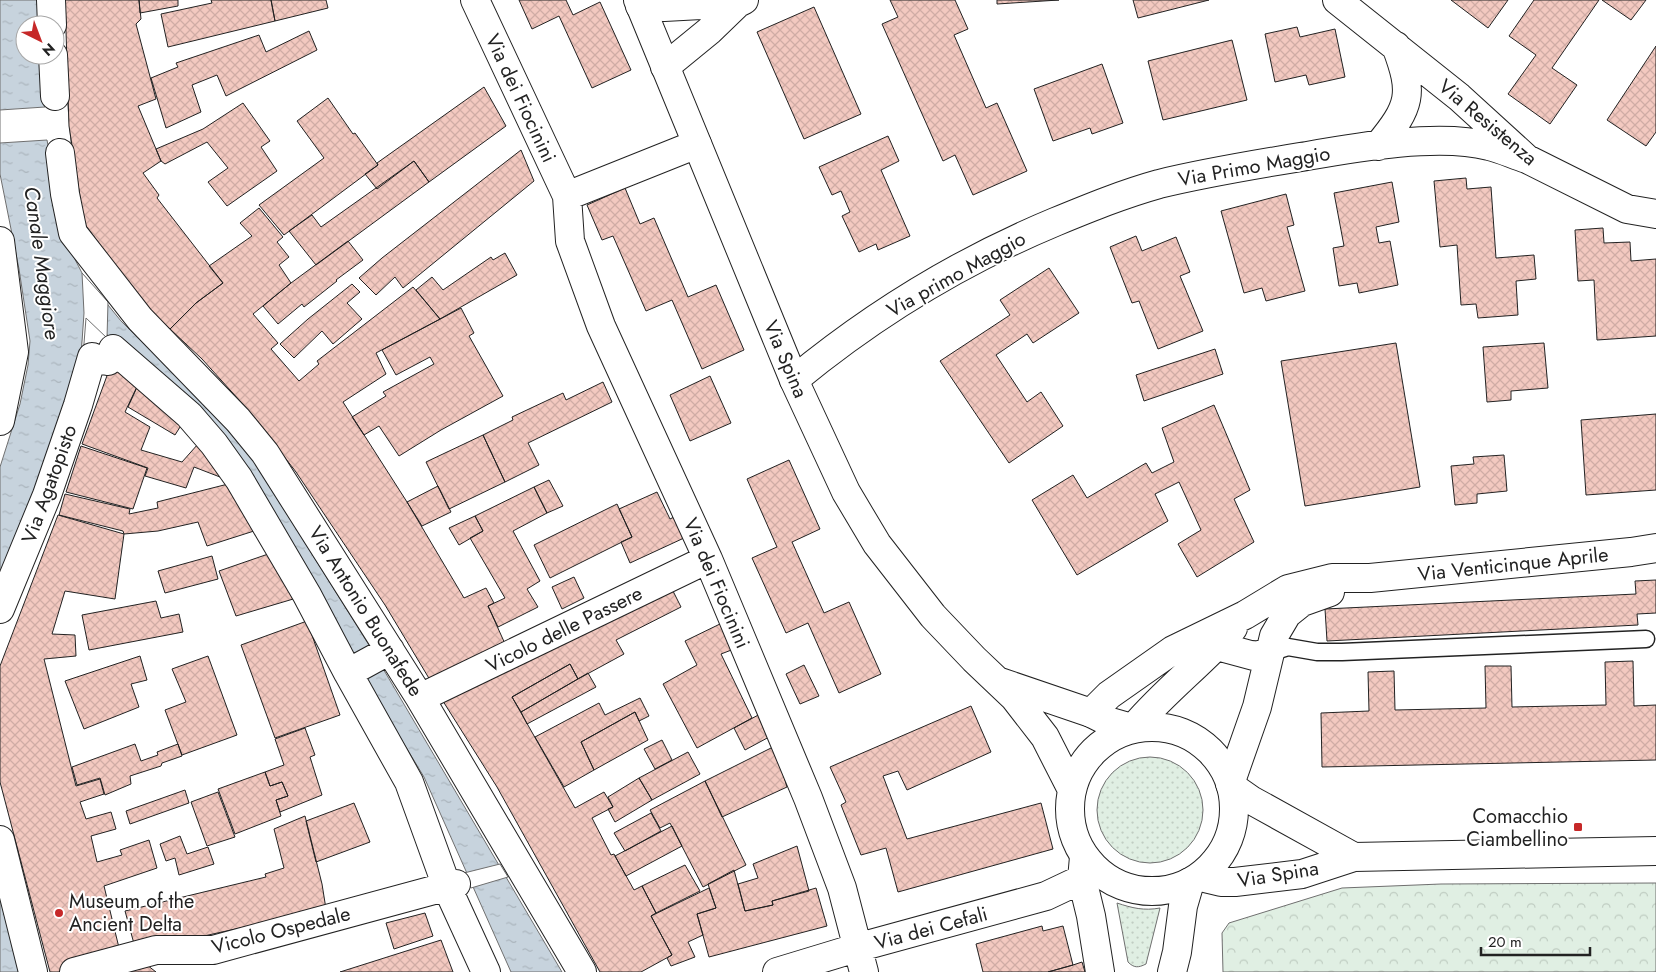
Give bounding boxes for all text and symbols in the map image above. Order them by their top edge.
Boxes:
north arrow [15,15,65,65]
street label: Via dei Fiocinini [478,29,563,167]
text: N [38,39,60,61]
street label: Via Resistenza [1432,72,1543,172]
street label: Via Primo Maggio [1176,139,1332,194]
water label: Canale Maggiore [16,184,68,342]
street label: Via primo Maggio [882,224,1031,325]
street label: Via Spina [756,316,815,402]
street label: Via Agatopisto [15,421,84,548]
street label: Via dei Fiocinini [676,513,757,653]
street label: Via Antonio Buonafede [301,520,430,702]
street label: Via Venticinque Aprile [1416,540,1610,589]
street label: Vicolo delle Passere [481,579,647,680]
place label: Comacchio Ciambellino [1466,802,1568,854]
marker: Comacchio Ciambellino [1572,821,1584,833]
street label: Via Spina [1235,854,1321,895]
place label: Museum of the Ancient Delta [69,887,194,939]
street label: Vicolo Ospedale [209,899,353,962]
street label: Via dei Cefali [871,899,991,958]
marker: Museum of the Ancient Delta [53,907,65,919]
scale bar [1481,924,1590,956]
text: 20 m [1488,931,1522,953]

